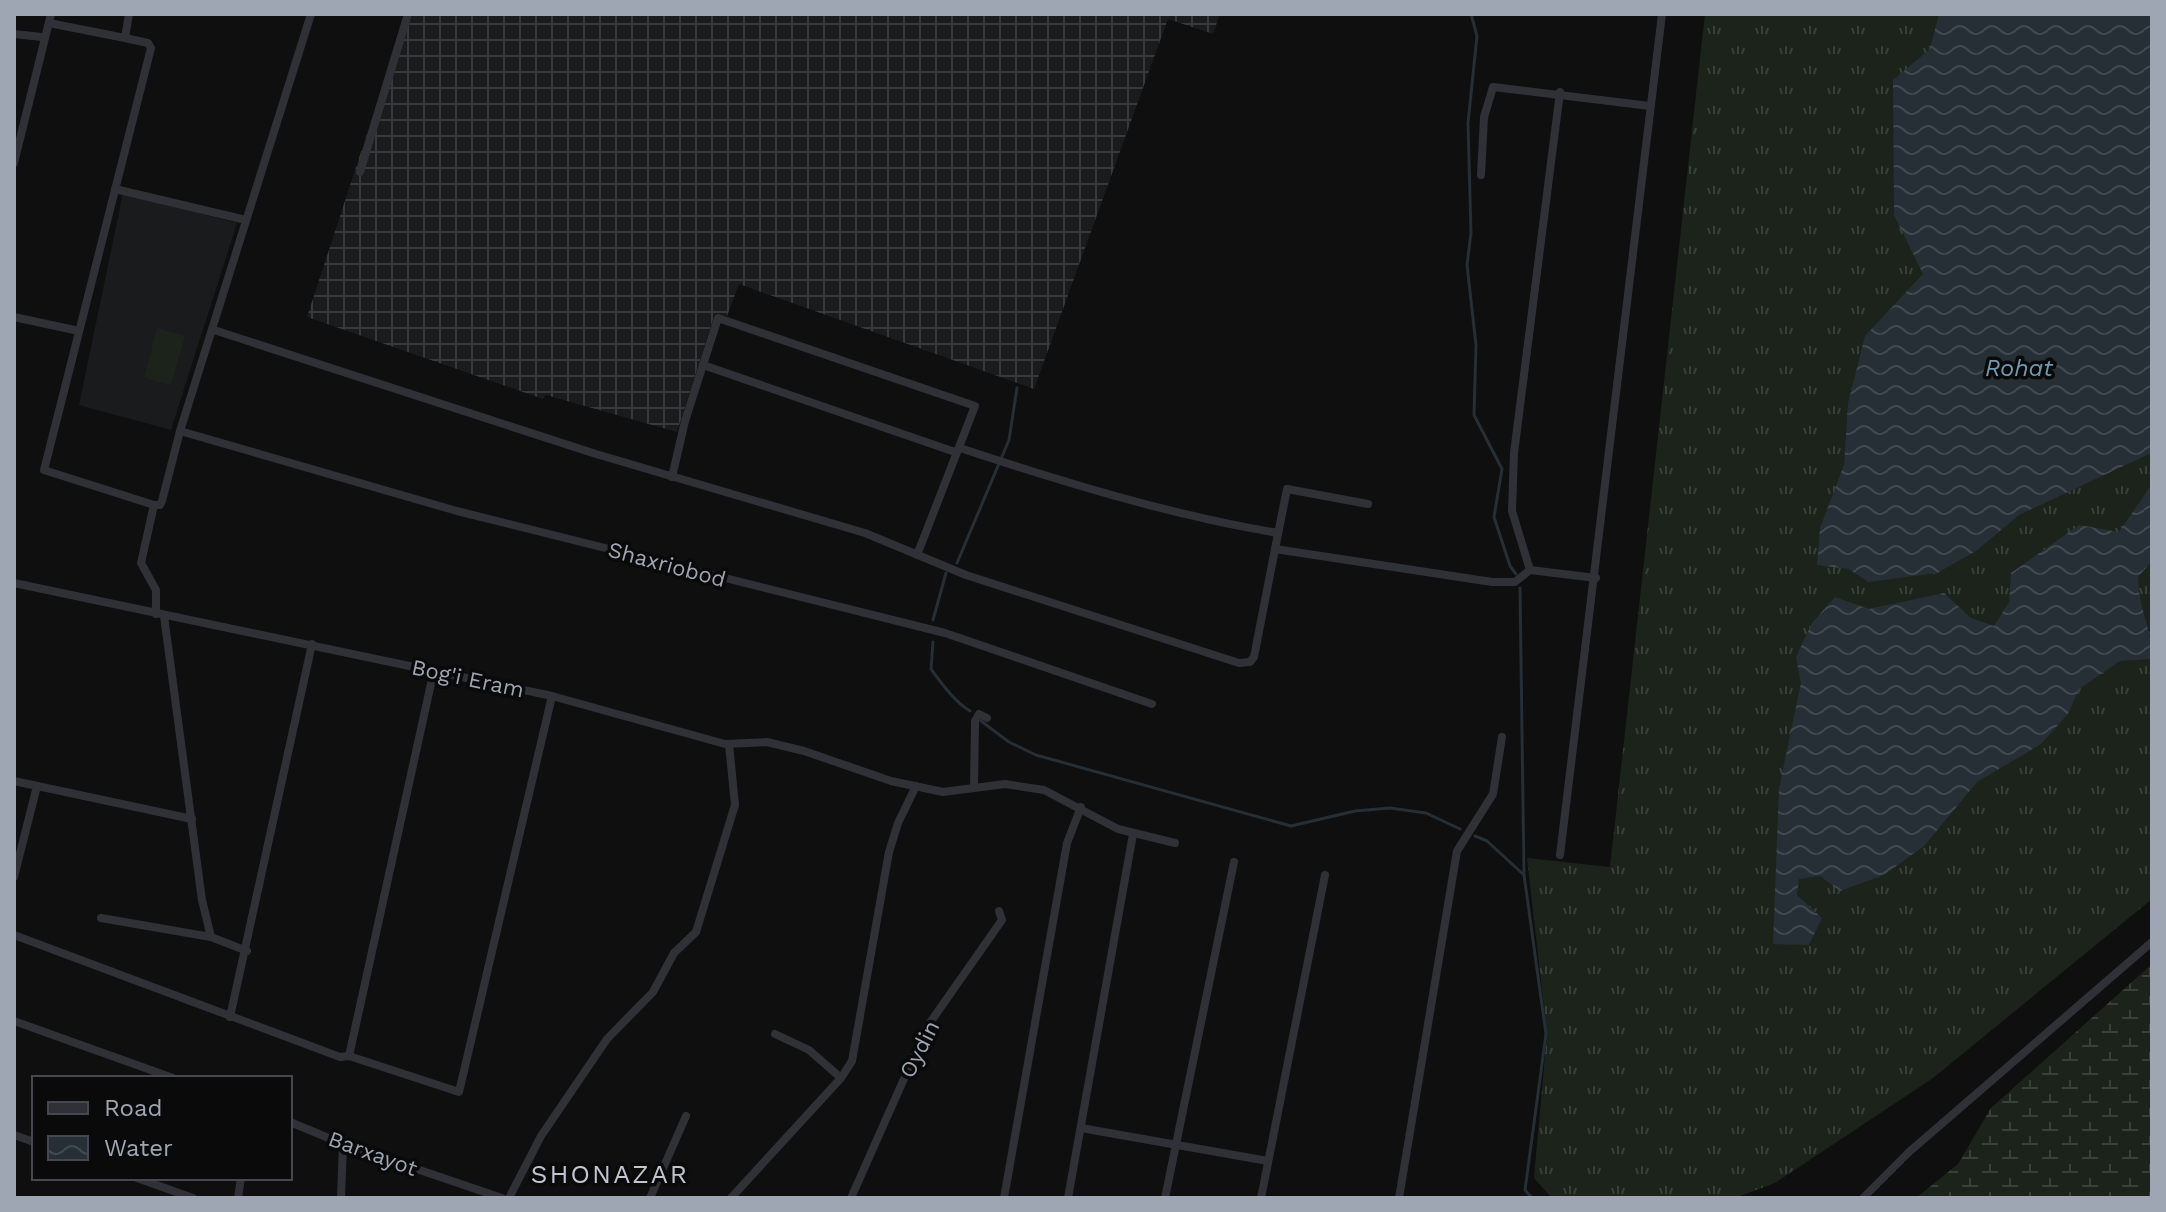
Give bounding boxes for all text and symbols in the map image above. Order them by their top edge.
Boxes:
water label: Rohat [1985,354,2054,382]
street label: Shaxriobod [605,537,728,592]
street label: Bog'i Eram [409,654,526,703]
street label: Oydin [894,1016,944,1082]
legend [32,1076,292,1180]
text: Road [104,1094,163,1122]
street label: Barxayot [325,1126,421,1181]
text: Water [104,1134,173,1162]
district label: SHONAZAR [531,1159,689,1189]

